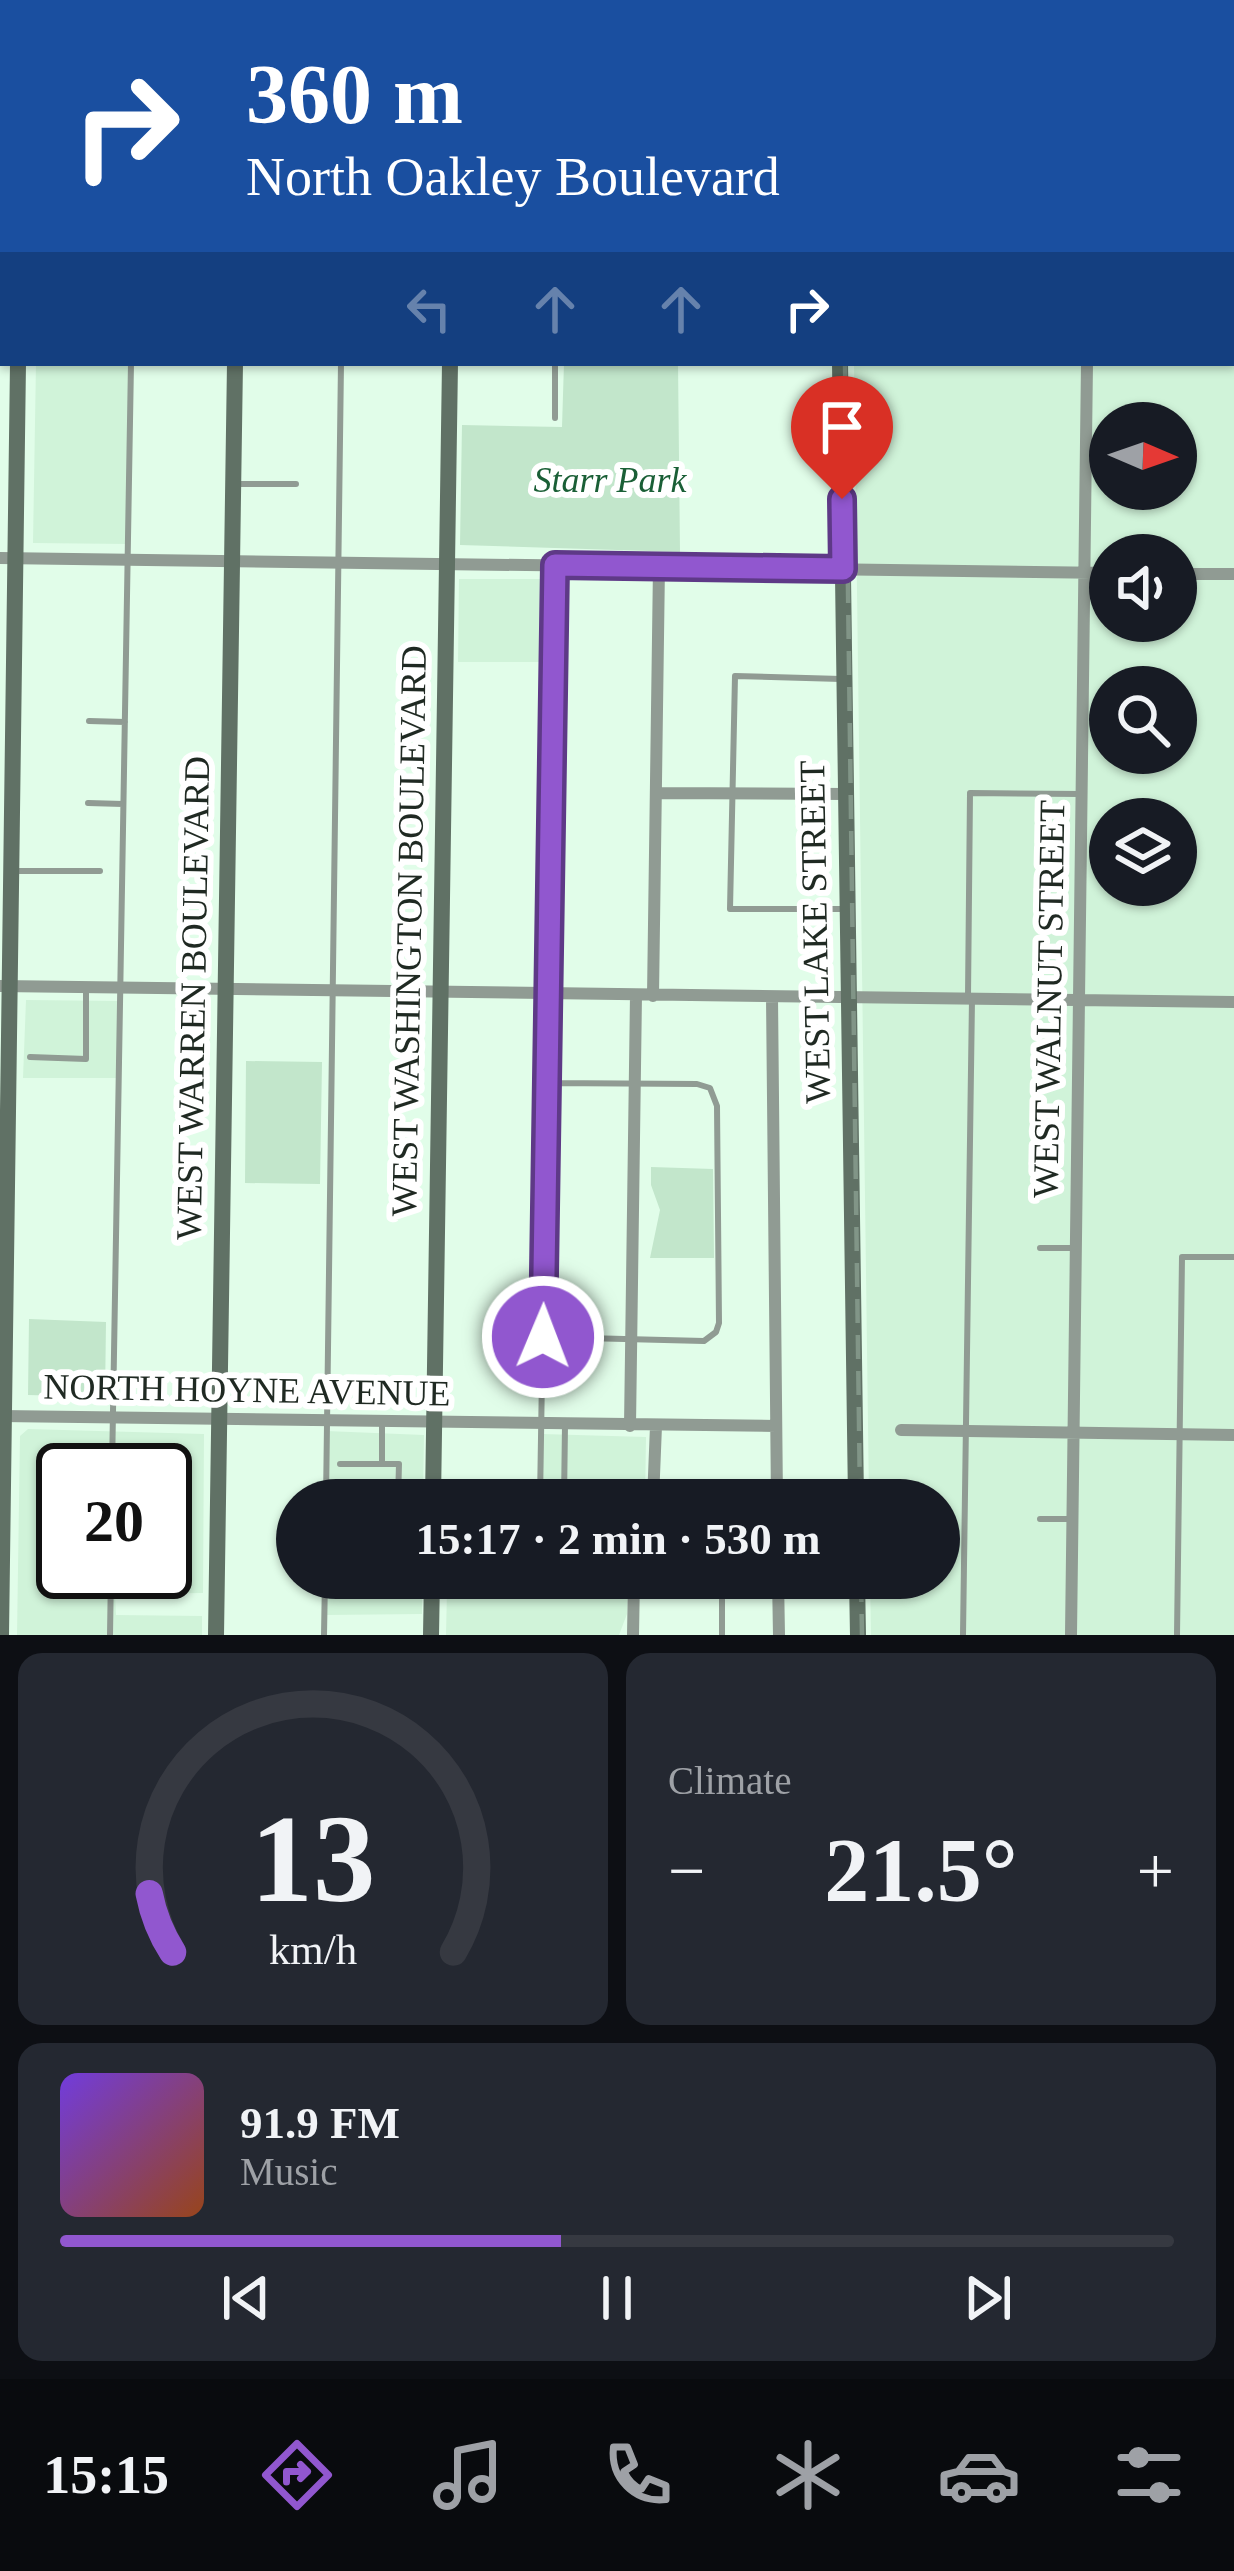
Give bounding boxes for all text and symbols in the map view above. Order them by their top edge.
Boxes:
icon: right [48,48,204,204]
text: 360 m [246,48,463,141]
text: North Oakley Boulevard [246,147,780,207]
icon: left [396,276,462,342]
icon: ahead [522,276,588,342]
icon: ahead [648,276,714,342]
icon: right [774,276,840,342]
pin [791,376,893,499]
icon: arrive [809,394,875,460]
north arrow [1089,402,1197,510]
map controls [1089,402,1197,906]
park label: Starr Park [534,460,688,500]
button: sound [1089,534,1197,642]
street label: WEST WASHINGTON BOULEVARD [384,645,434,1217]
button: search [1089,666,1197,774]
street label: WEST WARREN BOULEVARD [169,756,217,1240]
street label: WEST LAKE STREET [792,760,838,1104]
button: layers [1089,798,1197,906]
street label: WEST WALNUT STREET [1026,800,1072,1198]
position arrow [480,1274,606,1400]
street label: NORTH HOYNE AVENUE [43,1366,451,1414]
speed limit sign: 20 [36,1443,192,1599]
text: 15:17 · 2 min · 530 m [416,1514,821,1564]
text: Climate [668,1759,791,1802]
text: 13 [251,1790,375,1928]
text: 21.5° [824,1821,1018,1920]
text: − [668,1834,705,1907]
text: + [1137,1834,1174,1907]
text: km/h [269,1926,357,1973]
text: 91.9 FM [240,2098,400,2148]
text: Music [240,2150,338,2193]
icon: previous [213,2265,279,2331]
icon: pause [584,2265,650,2331]
icon: next [955,2265,1021,2331]
icon: directions [255,2433,339,2517]
icon: music [426,2433,510,2517]
icon: phone [596,2433,680,2517]
icon: climate [766,2433,850,2517]
icon: car [937,2433,1021,2517]
icon: filters [1107,2433,1191,2517]
text: 15:15 [43,2445,169,2505]

